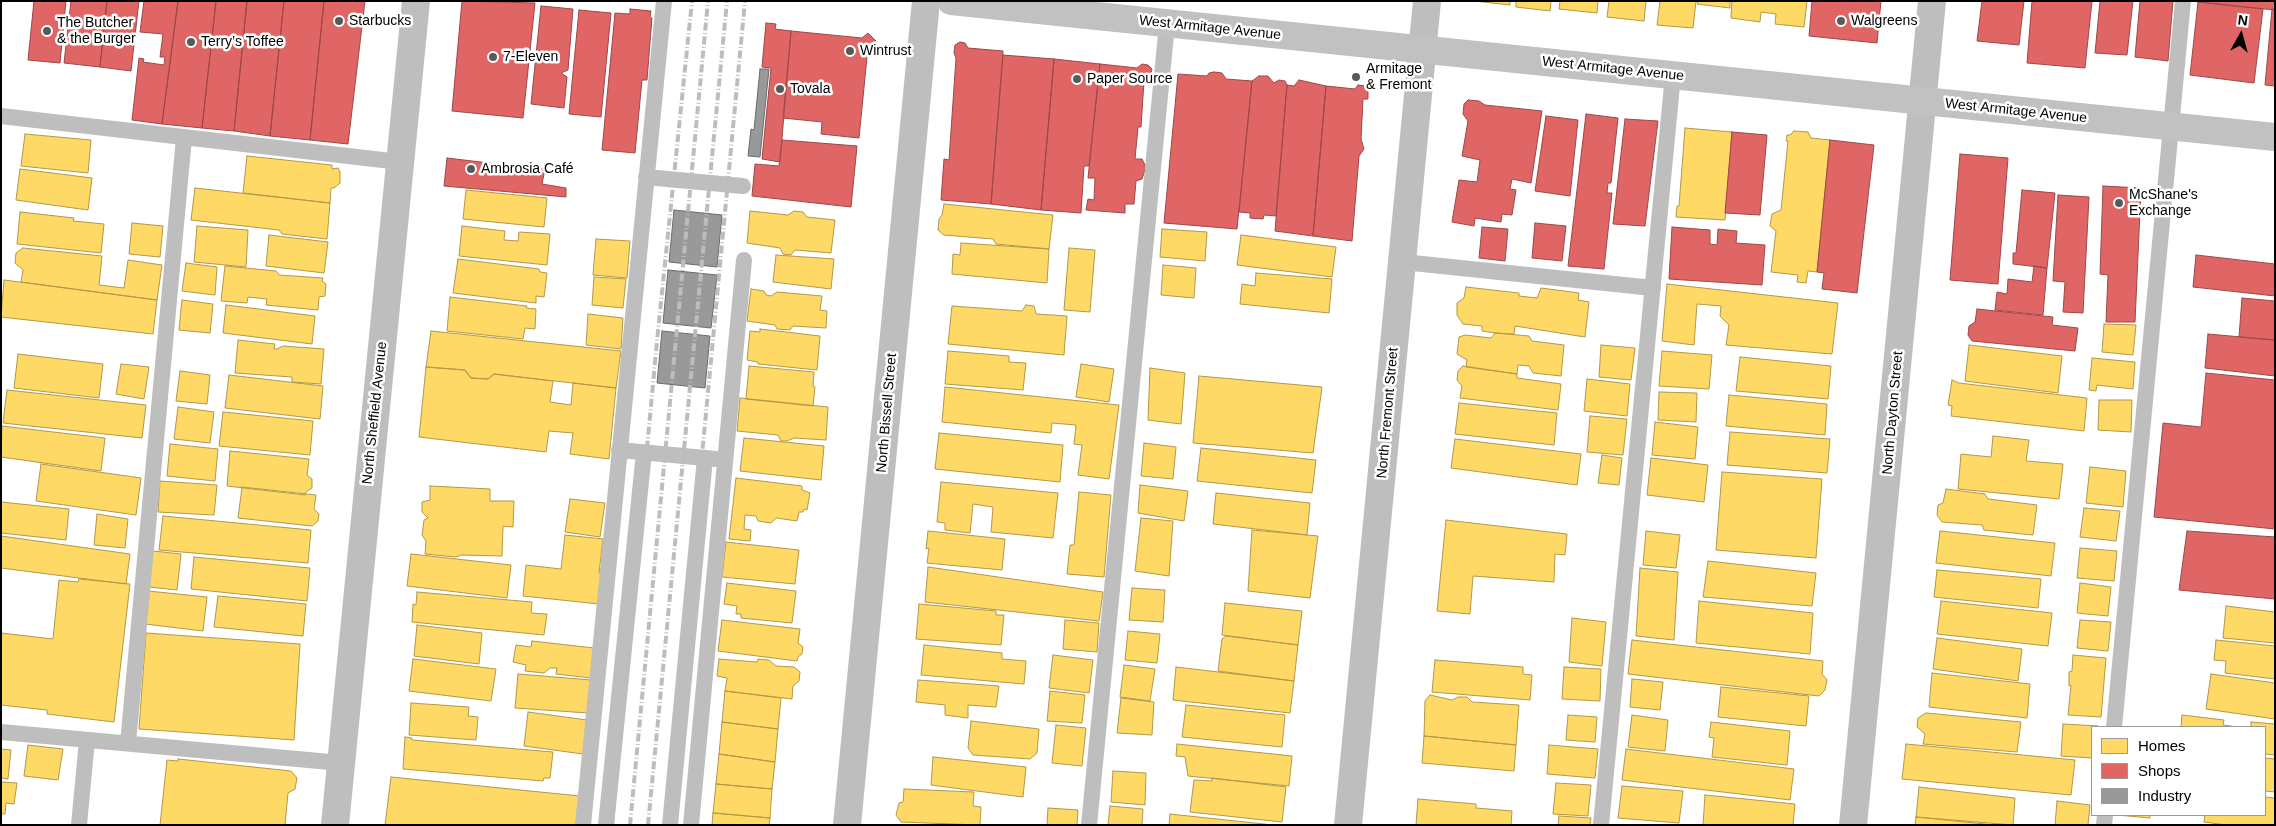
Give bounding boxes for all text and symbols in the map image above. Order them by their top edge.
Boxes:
north arrow [2216,10,2266,60]
street label: West Armitage Avenue [1138,12,1282,44]
text: N [2237,12,2249,29]
place label: Starbucks [349,13,411,29]
place label: Walgreens [1851,13,1917,29]
place label: The Butcher & the Burger [57,15,136,48]
marker: Starbucks [333,15,345,27]
marker: Walgreens [1835,15,1847,27]
marker: The Butcher & the Burger [41,25,53,37]
place label: Terry’s Toffee [201,34,284,50]
marker: Terry’s Toffee [185,36,197,48]
place label: Wintrust [860,43,911,59]
marker: Wintrust [844,45,856,57]
place label: 7-Eleven [503,49,558,65]
marker: 7-Eleven [487,51,499,63]
street label: West Armitage Avenue [1541,53,1685,85]
place label: Armitage & Fremont [1366,61,1431,94]
place label: Paper Source [1087,71,1173,87]
marker: Armitage & Fremont [1350,71,1362,83]
marker: Paper Source [1071,73,1083,85]
place label: Tovala [790,81,830,97]
marker: Tovala [774,83,786,95]
street label: West Armitage Avenue [1944,95,2088,127]
place label: Ambrosia Café [481,161,574,177]
marker: Ambrosia Café [465,163,477,175]
place label: McShane's Exchange [2129,187,2198,220]
marker: McShane's Exchange [2113,197,2125,209]
street label: North Sheffield Avenue [359,341,391,485]
street label: North Fremont Street [1374,347,1402,479]
street label: North Dayton Street [1879,351,1907,475]
street label: North Bissell Street [873,353,901,473]
legend [2091,726,2266,816]
text: Homes [2138,737,2186,754]
text: Shops [2138,762,2181,779]
text: Industry [2138,787,2191,804]

